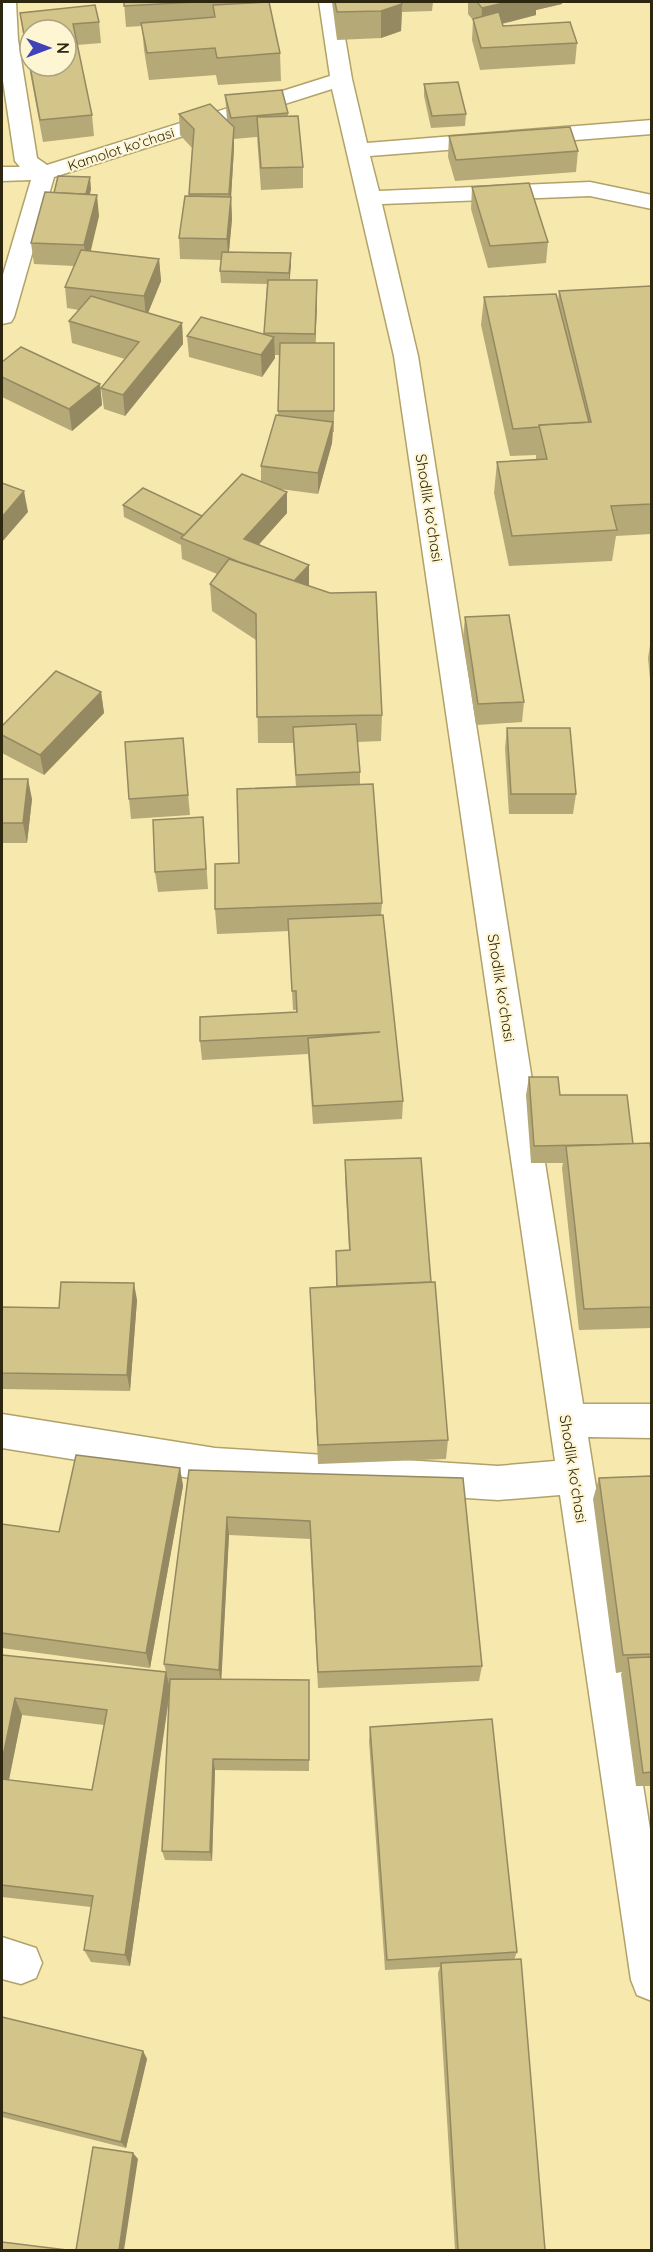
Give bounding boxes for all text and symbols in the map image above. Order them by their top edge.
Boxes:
north arrow [18,18,78,78]
text: N [53,42,73,54]
street label: Kamolot koʻchasi [65,123,177,175]
street label: Shodlik koʻchasi [412,452,447,563]
street label: Shodlik koʻchasi [484,932,519,1043]
street label: Shodlik koʻchasi [556,1413,591,1524]

